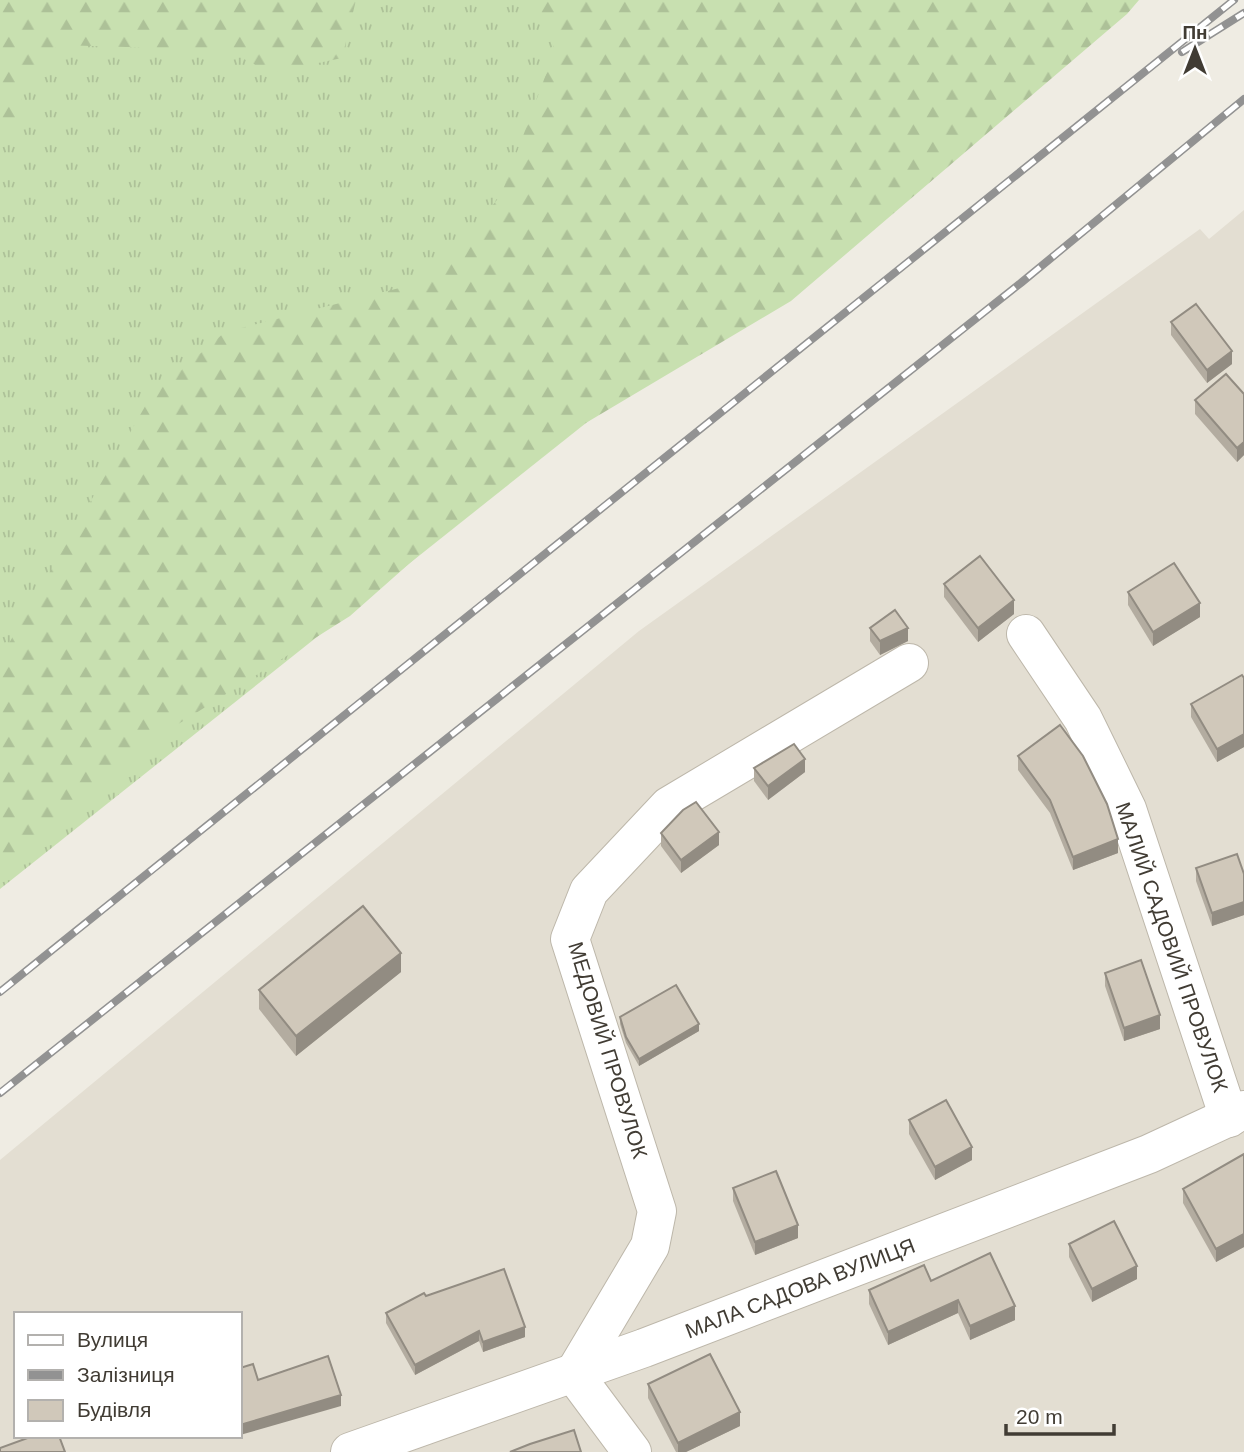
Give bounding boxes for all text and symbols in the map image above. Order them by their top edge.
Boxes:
north arrow [1160,14,1230,84]
text: Пн [1182,22,1208,43]
street label: МАЛИЙ САДОВИЙ ПРОВУЛОК [1111,799,1233,1096]
street label: МЕДОВИЙ ПРОВУЛОК [564,939,652,1162]
street label: МАЛА САДОВА ВУЛИЦЯ [682,1234,918,1342]
legend [14,1312,242,1438]
text: Вулиця [77,1328,148,1351]
text: Залізниця [77,1363,175,1386]
scale bar [1006,1392,1114,1436]
text: Будівля [77,1398,151,1421]
text: 20 m [1016,1405,1063,1428]

